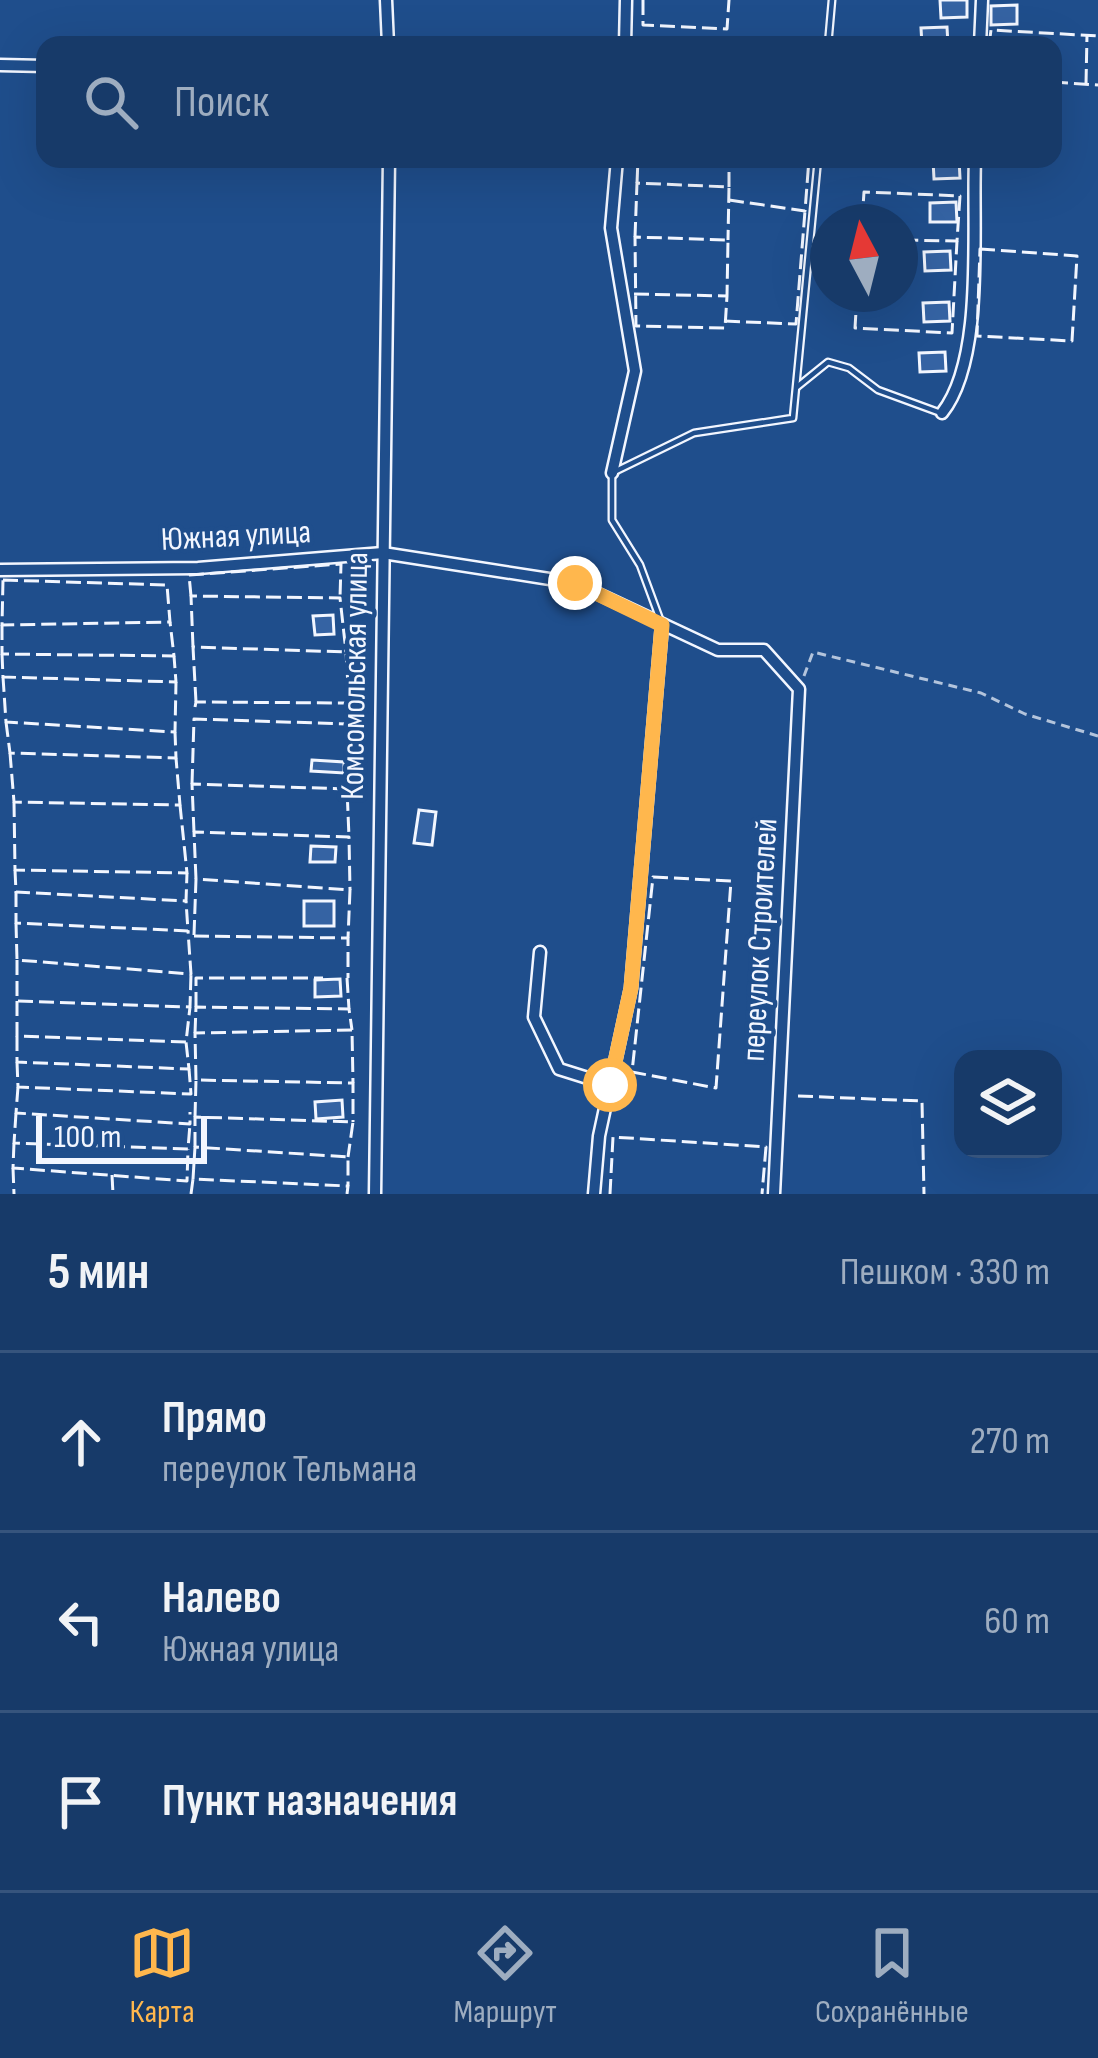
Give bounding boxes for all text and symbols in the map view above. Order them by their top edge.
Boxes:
search box [36,36,1062,168]
icon: search [78,69,144,135]
text: Поиск [174,75,269,130]
north arrow [810,204,918,312]
street label: Южная улица [160,512,312,560]
street label: Комсомольская улица [333,552,377,800]
route end [548,556,602,610]
street label: переулок Строителей [734,817,786,1063]
map controls [954,1050,1062,1158]
button: layers [954,1050,1062,1158]
route start [583,1058,637,1112]
scale bar [36,1110,207,1163]
text: 100 m [54,1117,121,1157]
text: 5 мин [48,1242,149,1303]
text: Пешком · 330 m [840,1249,1050,1296]
text: Прямо [162,1391,267,1446]
icon: ahead [48,1409,114,1475]
text: 270 m [970,1418,1050,1465]
text: переулок Тельмана [162,1446,417,1493]
text: Налево [162,1571,281,1626]
icon: left [48,1589,114,1655]
text: 60 m [984,1598,1050,1645]
text: Южная улица [162,1626,339,1673]
icon: arrive [48,1769,114,1835]
text: Пункт назначения [162,1774,457,1829]
tab: Карта [129,1920,195,2032]
tab: Маршрут [453,1920,557,2032]
tab: Сохранённые [815,1920,969,2032]

